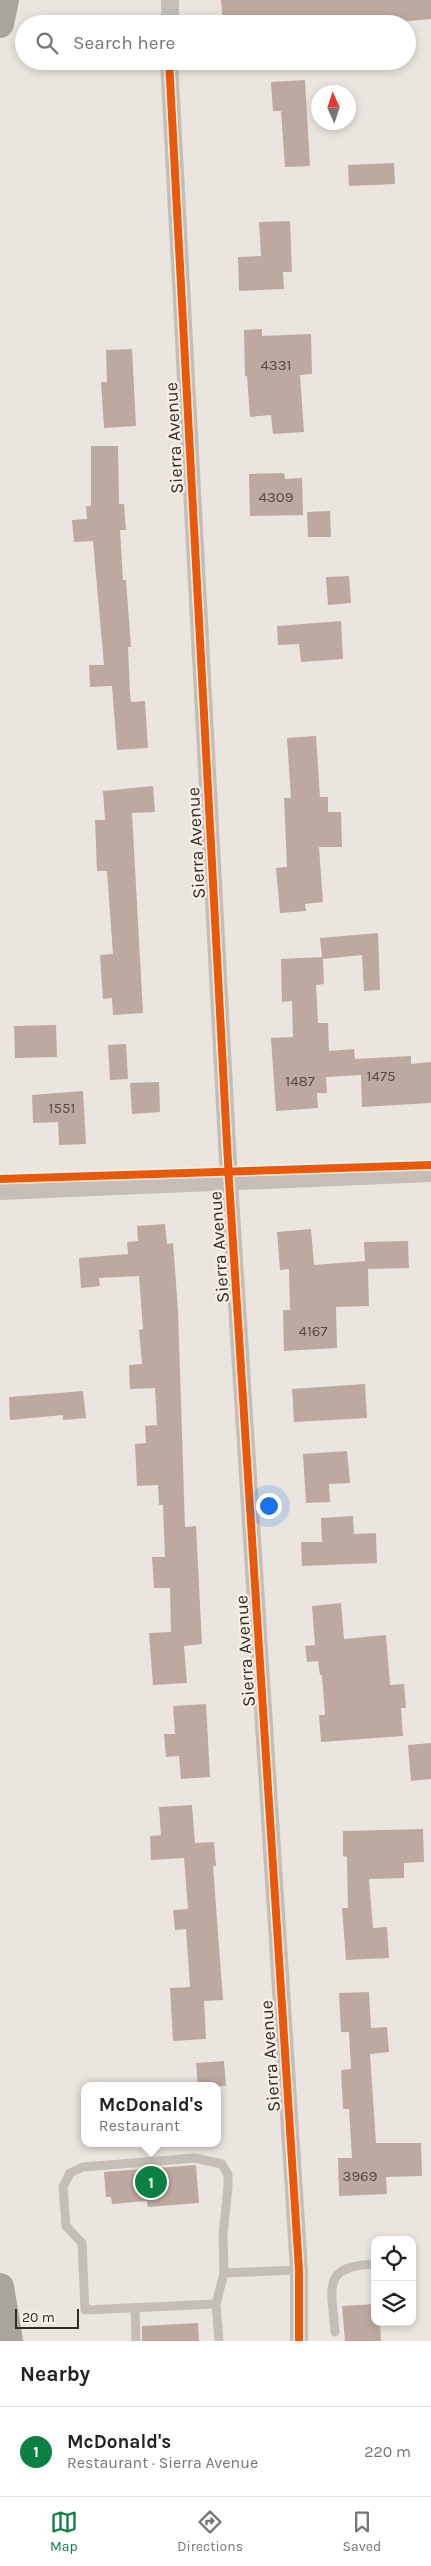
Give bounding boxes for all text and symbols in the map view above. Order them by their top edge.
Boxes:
search box [15,15,416,70]
icon: search [33,29,61,57]
text: Search here [73,32,175,54]
north arrow [311,85,356,130]
house number: 4331 [260,356,292,374]
street label: Sierra Avenue [160,382,188,494]
house number: 4309 [259,488,293,506]
street label: Sierra Avenue [182,787,210,899]
house number: 1475 [367,1067,395,1085]
house number: 1487 [285,1072,315,1090]
house number: 1551 [49,1099,75,1117]
street label: Sierra Avenue [204,1190,234,1304]
house number: 4167 [299,1322,327,1340]
your location [256,1493,282,1519]
street label: Sierra Avenue [230,1594,260,1708]
street label: Sierra Avenue [255,1999,285,2113]
popup [81,2082,221,2147]
text: McDonald's [99,2094,203,2116]
text: Restaurant [99,2116,180,2135]
pin: 1 [135,2163,167,2201]
house number: 3969 [343,2167,377,2185]
map controls [371,2236,416,2326]
button: locate [371,2236,416,2281]
button: layers [371,2281,416,2326]
scale bar [15,2306,79,2329]
text: 20 m [22,2309,55,2326]
text: Nearby [20,2362,90,2386]
text: McDonald's [67,2431,171,2453]
text: 1 [33,2442,39,2461]
text: 220 m [364,2442,411,2461]
text: Restaurant · Sierra Avenue [67,2453,258,2472]
tab: Map [50,2508,78,2555]
tab: Directions [177,2508,243,2555]
tab: Saved [343,2508,381,2555]

